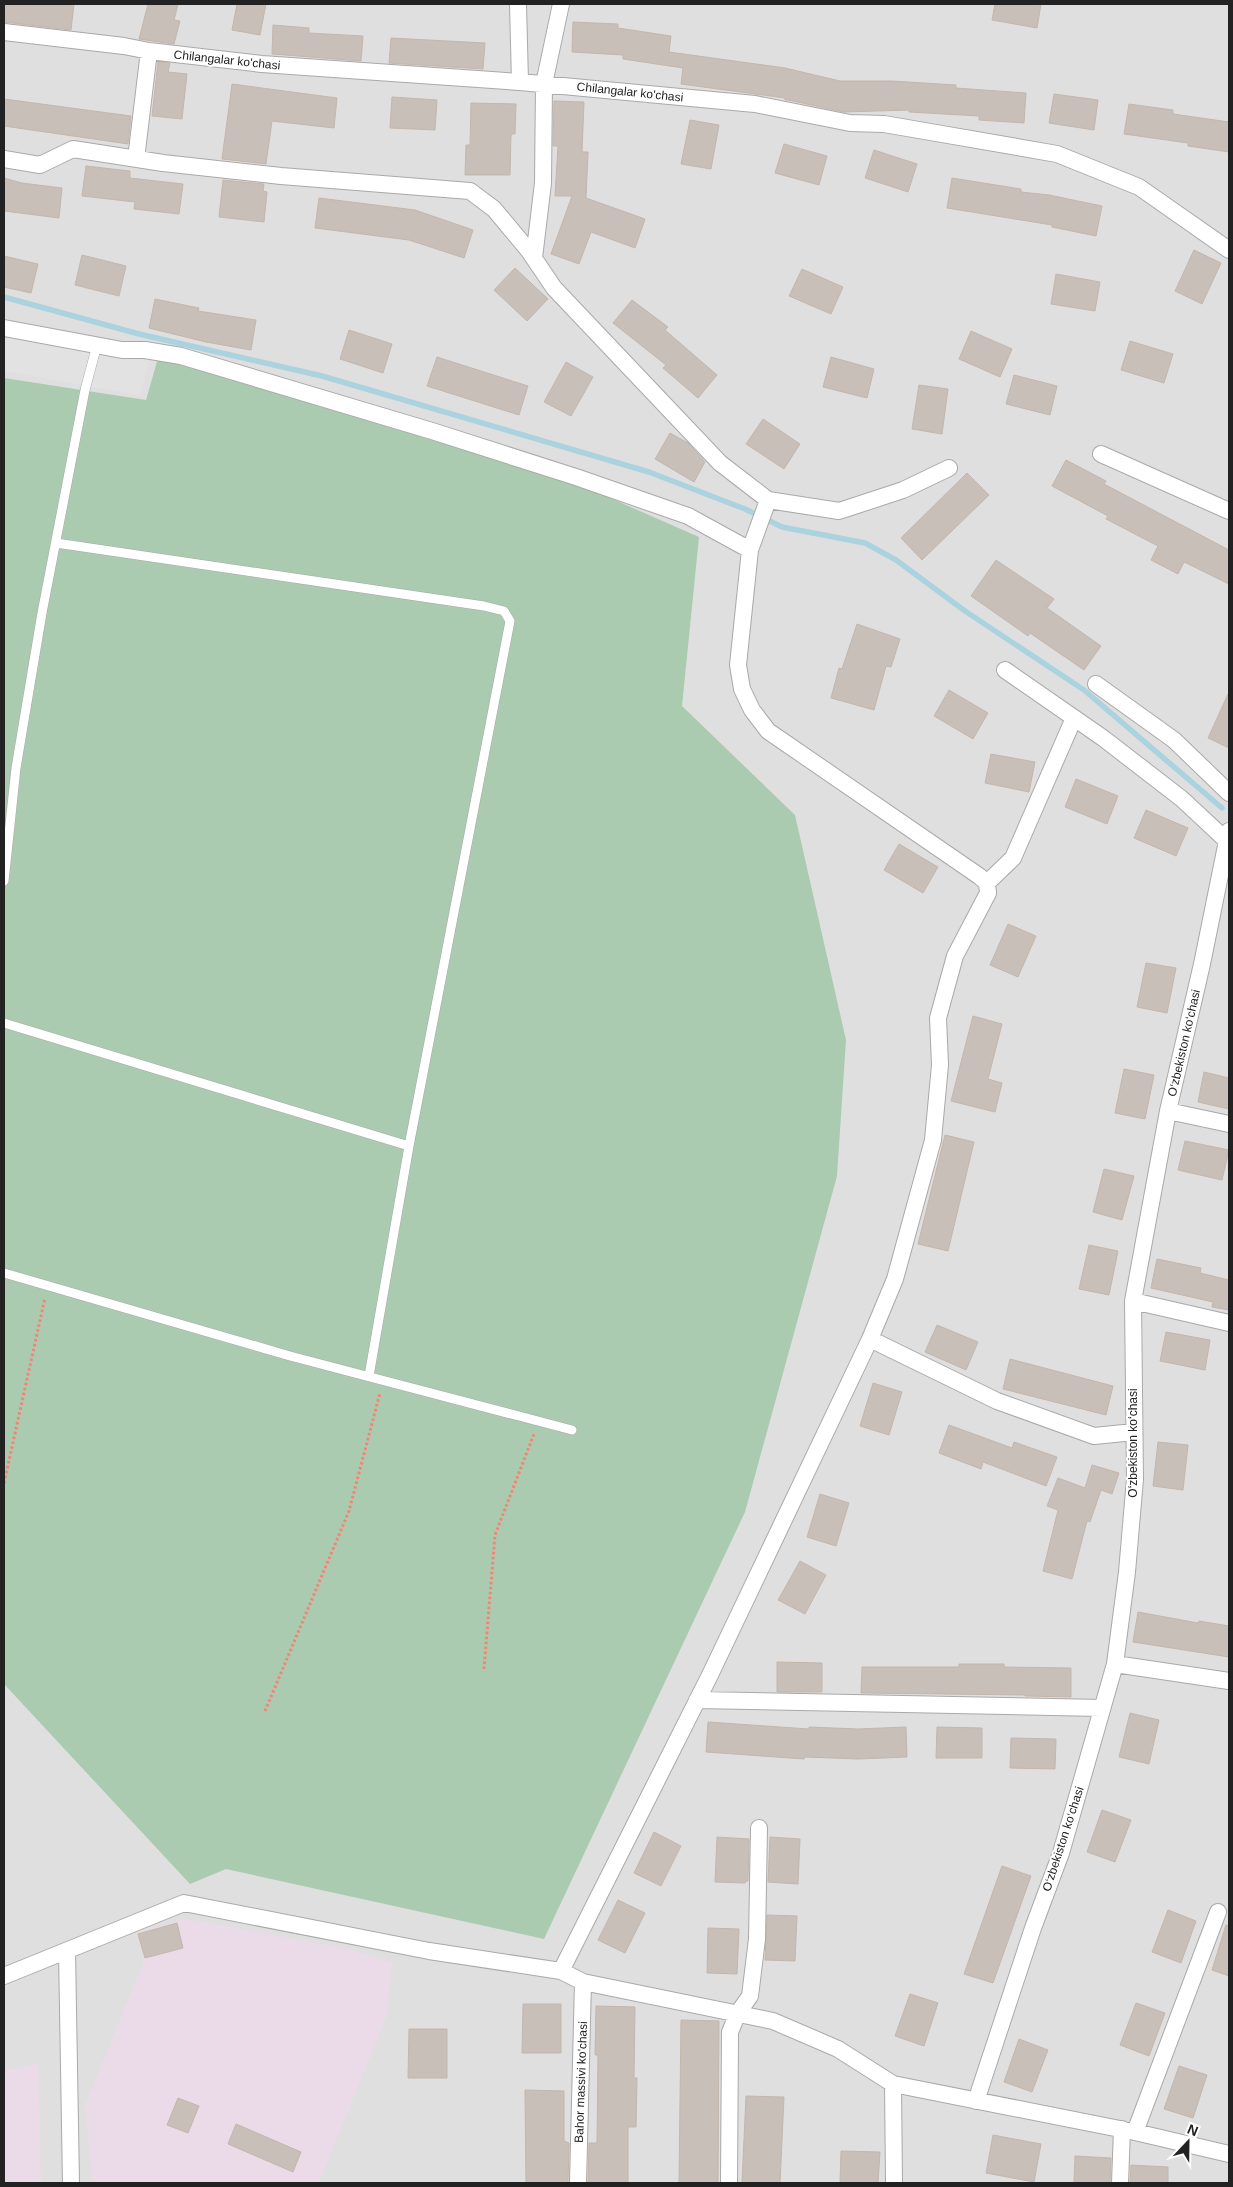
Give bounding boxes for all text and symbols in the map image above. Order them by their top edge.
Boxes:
street label: Chilangalar ko'chasi [173,47,281,73]
street label: Chilangalar ko'chasi [576,79,684,105]
street label: O‘zbekiston ko‘chasi [1165,988,1203,1098]
street label: O‘zbekiston ko‘chasi [1126,1388,1140,1498]
street label: O‘zbekiston ko‘chasi [1039,1785,1087,1893]
street label: Bahor massivi ko'chasi [572,2021,590,2143]
north arrow [1163,2117,1213,2167]
text: N [1185,2121,1201,2139]

